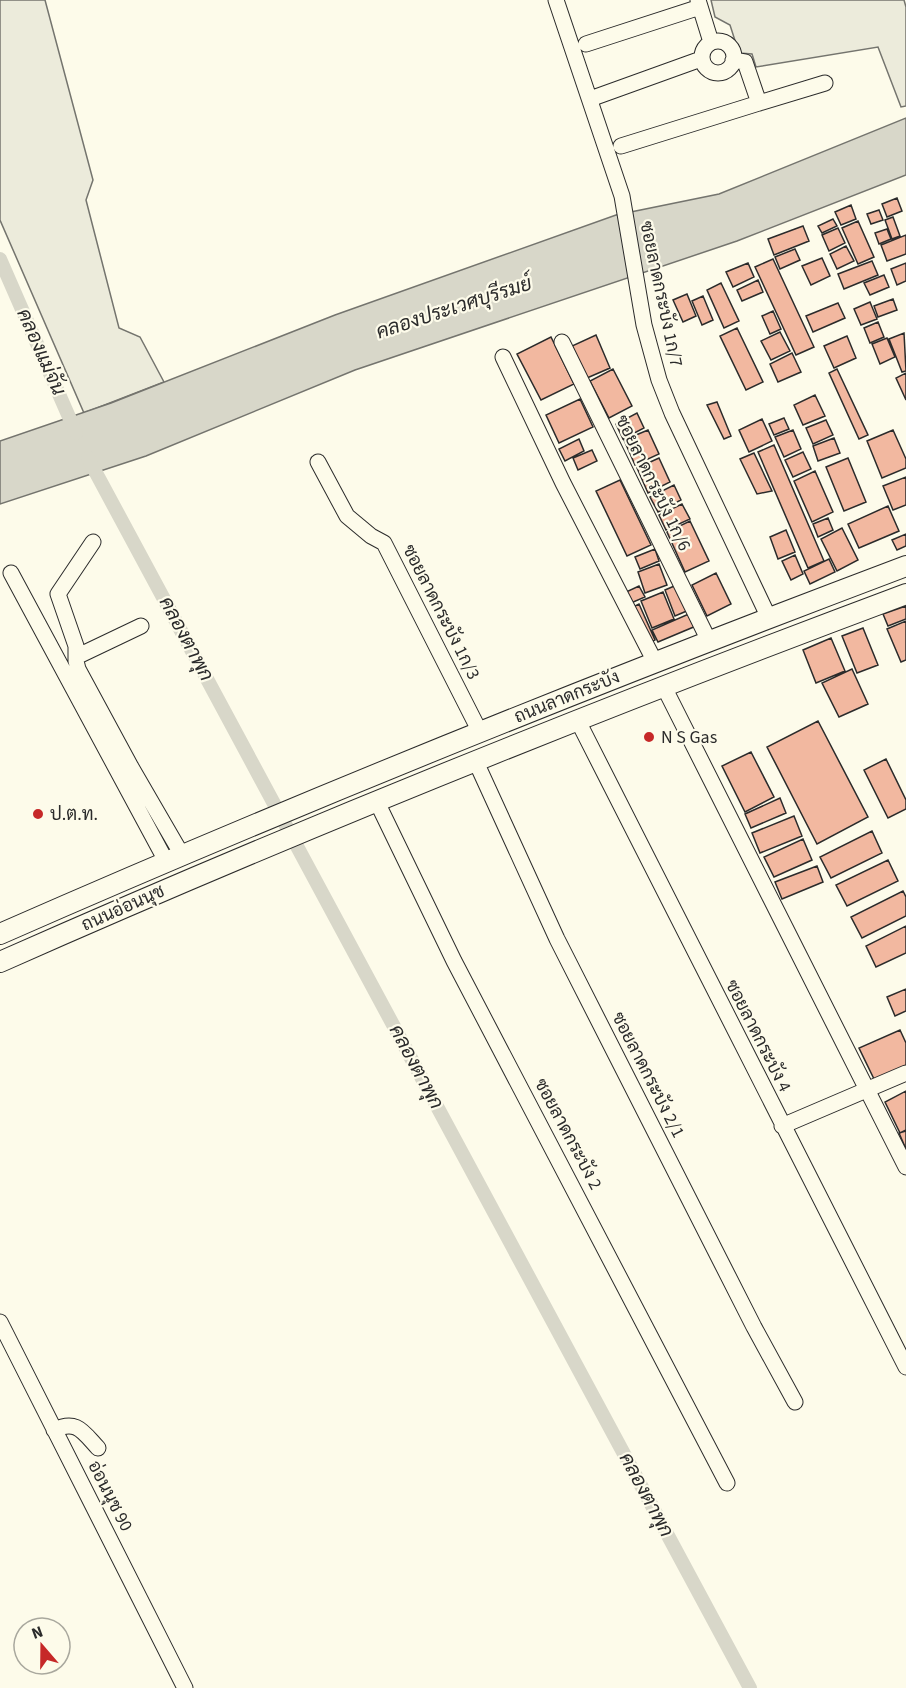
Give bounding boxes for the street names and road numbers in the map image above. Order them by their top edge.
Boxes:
street label: ซอยลาดกระบัง 1ก/7 [633,219,689,369]
street label: ซอยลาดกระบัง 1ก/6 [609,411,697,555]
street label: ซอยลาดกระบัง 1ก/3 [396,540,486,684]
street label: ถนนลาดกระบัง [511,664,623,730]
street label: ถนนอ่อนนุช [78,879,169,937]
street label: ซอยลาดกระบัง 4 [719,976,797,1096]
street label: ซอยลาดกระบัง 2/1 [606,1008,690,1142]
street label: ซอยลาดกระบัง 2 [528,1074,608,1194]
street label: อ่อนนุช 90 [82,1456,139,1536]

